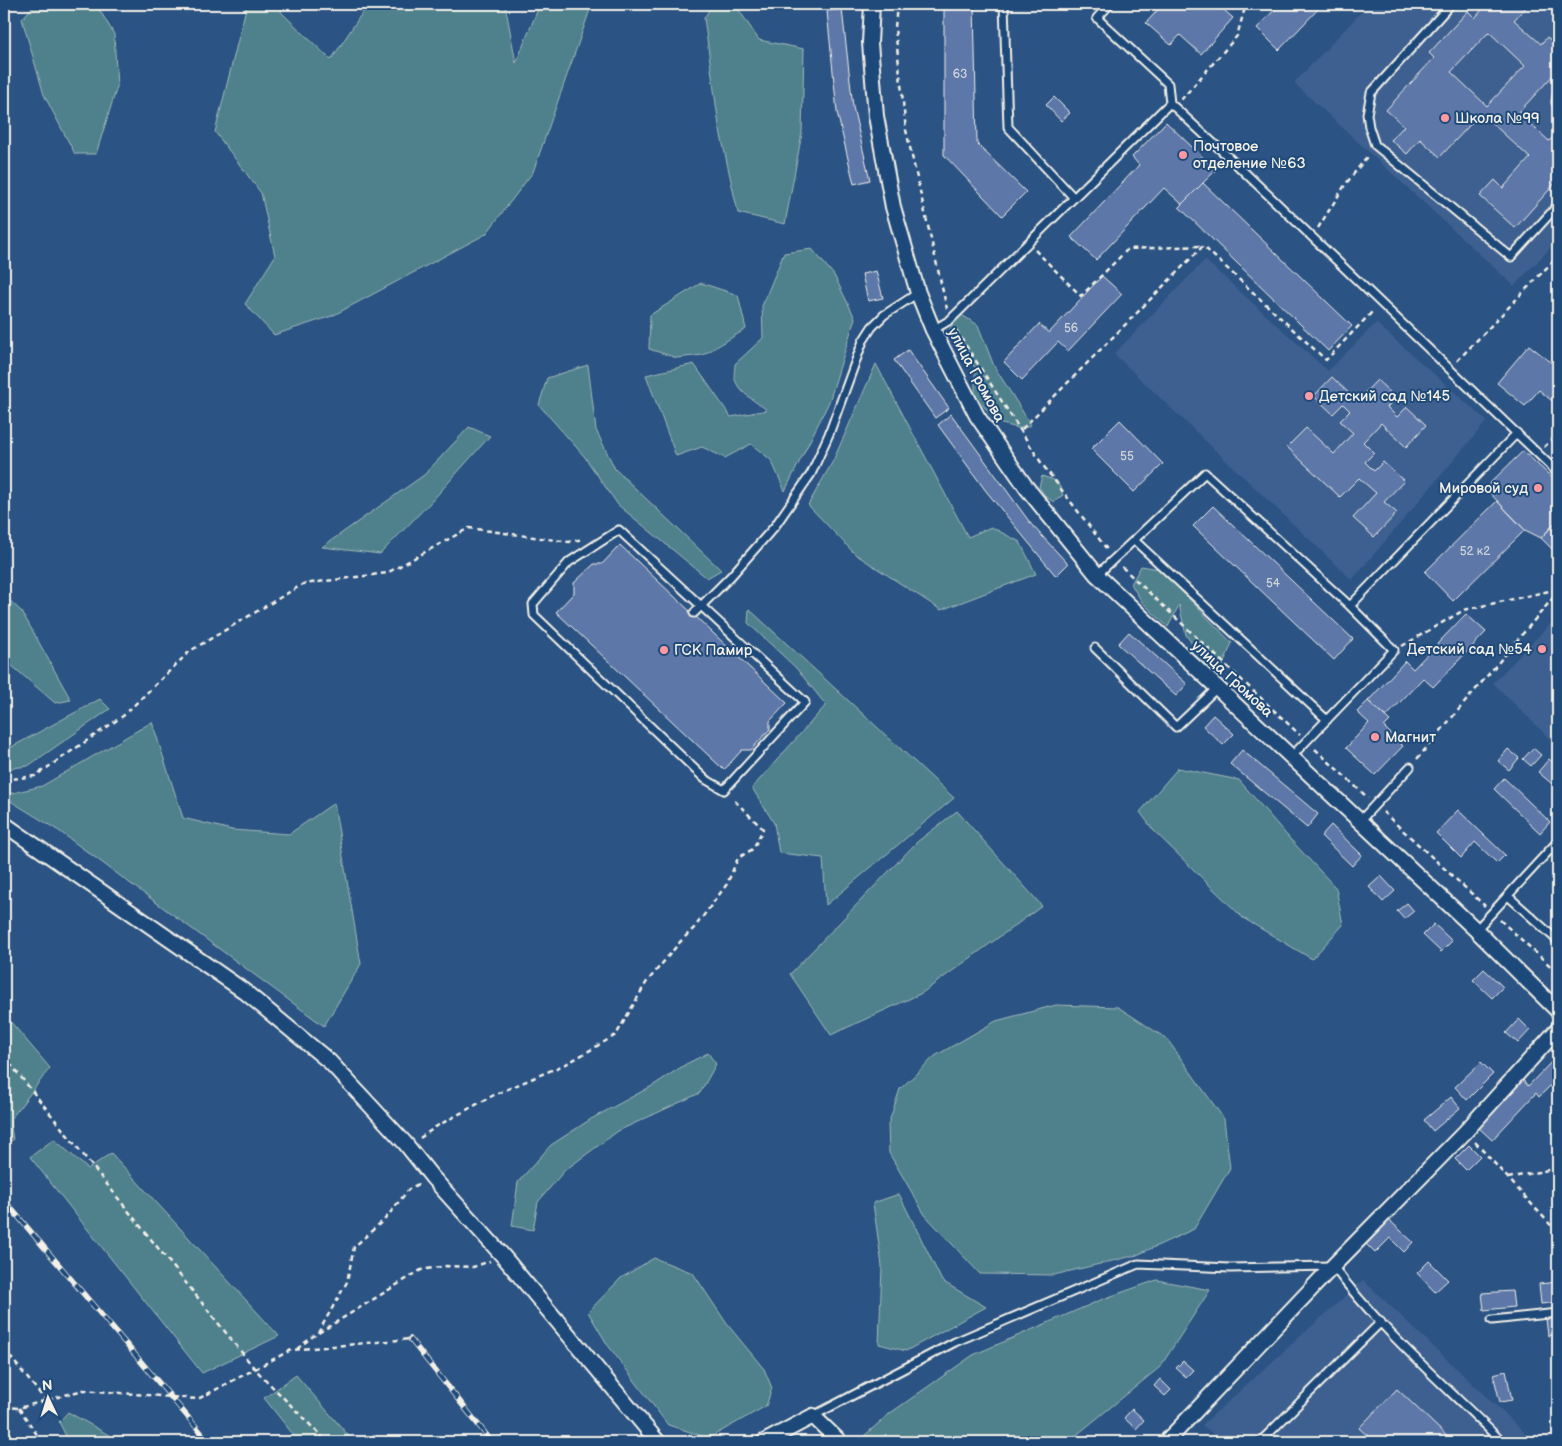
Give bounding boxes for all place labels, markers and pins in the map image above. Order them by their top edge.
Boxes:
place label: Школа №99 [1455,109,1540,128]
marker: Школа №99 [1439,112,1451,124]
place label: Почтовое отделение №63 [1193,137,1306,173]
marker: Почтовое отделение №63 [1177,149,1189,161]
place label: Детский сад №145 [1319,387,1450,406]
marker: Детский сад №145 [1303,390,1315,402]
place label: Мировой суд [1439,479,1528,498]
marker: Мировой суд [1532,482,1544,494]
place label: Детский сад №54 [1407,640,1532,659]
place label: ГСК Памир [674,641,753,660]
marker: Детский сад №54 [1536,643,1548,655]
marker: ГСК Памир [658,644,670,656]
place label: Магнит [1385,728,1436,747]
marker: Магнит [1369,731,1381,743]

